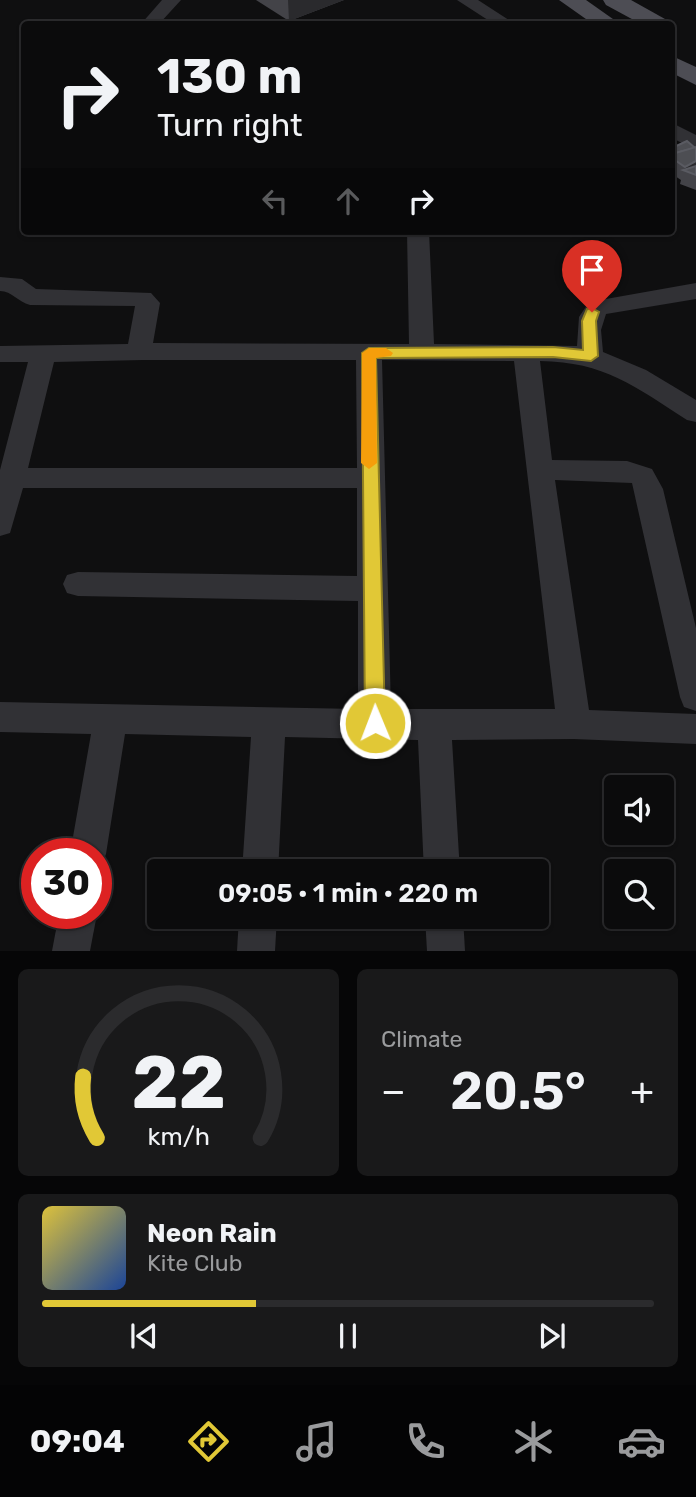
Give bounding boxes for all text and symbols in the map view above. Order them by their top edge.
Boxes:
text: 130 m [157,47,302,105]
icon: right [42,49,133,140]
text: Turn right [157,106,302,144]
icon: left [256,182,294,220]
icon: ahead [329,182,367,220]
icon: right [402,182,440,220]
pin [562,240,622,312]
icon: arrive [573,251,611,289]
position arrow [338,686,412,760]
map controls [604,775,674,929]
button: sound [604,775,674,845]
speed limit sign: 30 [21,838,112,929]
button: search [604,859,674,929]
text: 09:05 · 1 min · 220 m [218,878,478,909]
text: Climate [381,1025,462,1053]
text: 22 [131,1041,226,1127]
text: 20.5° [450,1060,586,1122]
text: − [381,1068,406,1114]
text: + [630,1068,654,1114]
text: km/h [147,1122,210,1151]
text: Neon Rain [147,1218,277,1249]
text: Kite Club [147,1249,242,1277]
icon: previous [125,1317,163,1355]
icon: pause [329,1317,367,1355]
icon: next [533,1317,571,1355]
icon: directions [184,1417,233,1466]
icon: music [292,1417,341,1466]
icon: phone [401,1417,450,1466]
icon: climate [509,1417,558,1466]
icon: car [617,1417,666,1466]
text: 09:04 [30,1422,125,1460]

